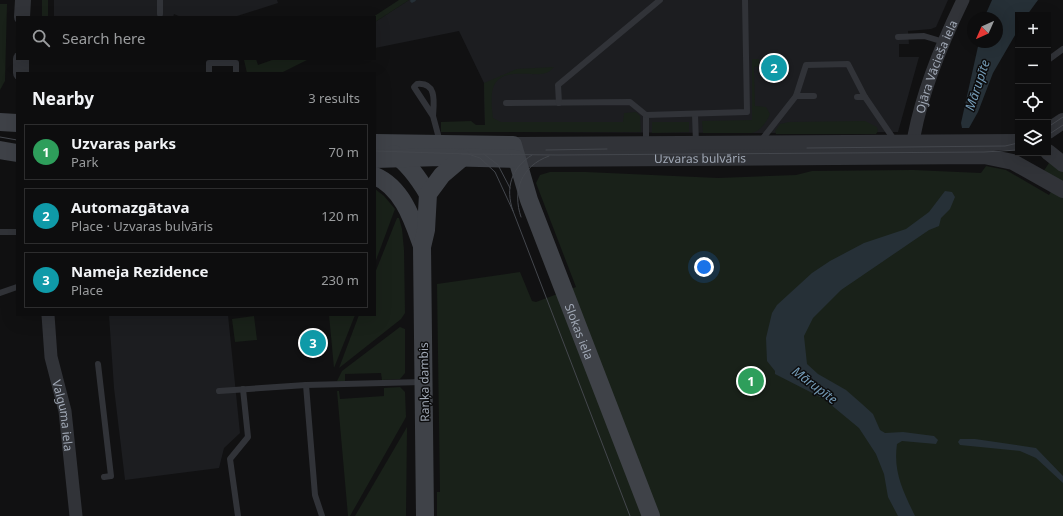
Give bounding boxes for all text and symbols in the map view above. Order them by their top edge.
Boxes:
north arrow [967,12,1003,48]
map controls [1015,12,1051,156]
button: + [1015,12,1051,48]
search box [16,16,376,60]
street label: Ojāra Vācieša iela [911,17,961,115]
icon: search [30,27,52,49]
text: Search here [62,28,145,48]
button: − [1015,48,1051,84]
pin: 2 [761,53,787,83]
water label: Mārupīte [960,57,994,113]
button: locate [1015,84,1051,120]
text: Nearby [32,87,94,110]
text: 3 results [308,89,360,107]
button: layers [1015,120,1051,156]
text: Uzvaras parks [71,133,176,153]
text: 1 [42,143,50,161]
text: 70 m [329,143,359,161]
street label: Uzvaras bulvāris [654,149,746,167]
text: Park [71,153,98,171]
text: Automazgātava [71,197,190,217]
text: 2 [42,207,50,225]
text: 120 m [321,207,359,225]
text: Place · Uzvaras bulvāris [71,217,213,235]
your location [694,257,714,277]
text: Nameja Rezidence [71,261,209,281]
text: 3 [42,271,50,289]
text: 230 m [321,271,359,289]
text: Place [71,281,103,299]
street label: Slokas iela [561,301,598,362]
pin: 3 [300,328,326,358]
street label: Raņķa dambis [415,342,433,422]
water label: Mārupīte [789,362,842,408]
pin: 1 [738,366,764,396]
street label: Valguma iela [49,378,78,452]

